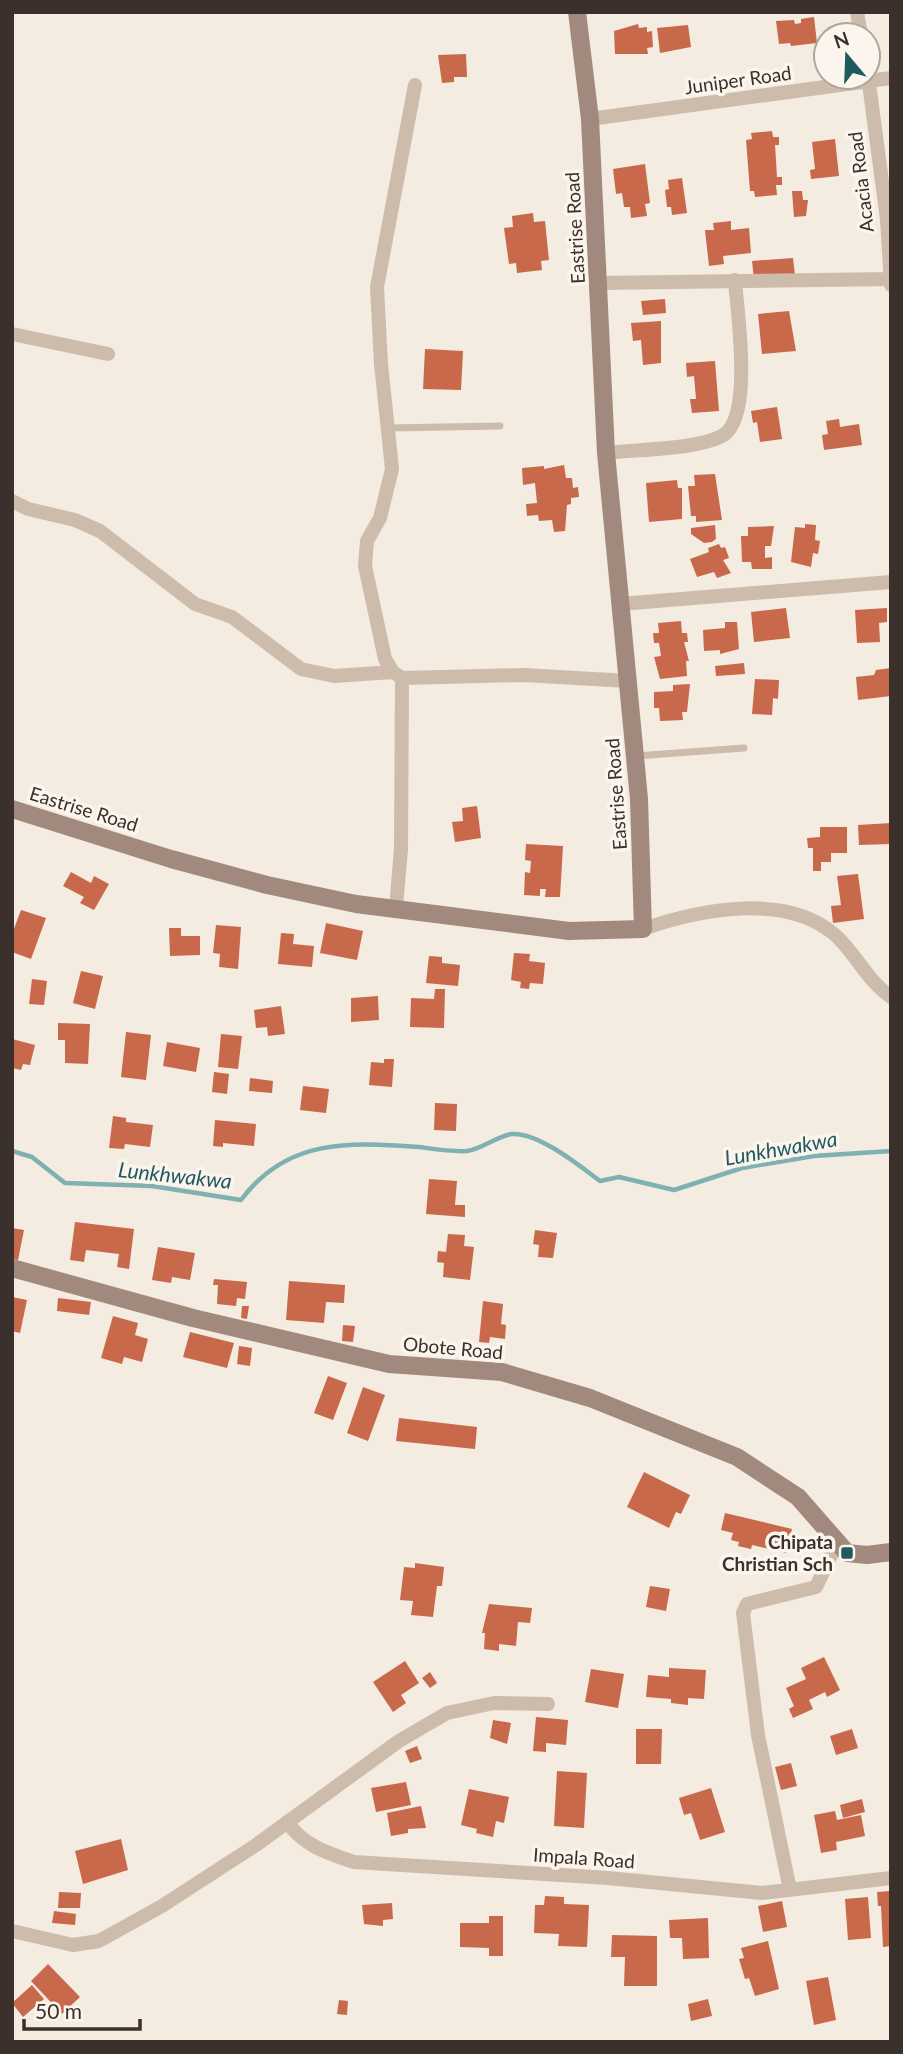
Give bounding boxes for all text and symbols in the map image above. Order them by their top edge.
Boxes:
north arrow [812,21,882,91]
text: N [831,26,852,53]
street label: Juniper Road [683,61,793,98]
street label: Acacia Road [843,130,878,234]
street label: Eastrise Road [560,171,589,285]
street label: Eastrise Road [600,737,631,851]
street label: Eastrise Road [27,781,141,836]
water label: Lunkhwakwa [722,1125,839,1170]
water label: Lunkhwakwa [117,1156,233,1193]
street label: Obote Road [402,1332,504,1363]
place label: Chipata Christian Sch [722,1530,833,1575]
marker: Chipata Christian Sch [839,1545,855,1561]
street label: Impala Road [532,1842,636,1873]
scale bar [24,1988,140,2032]
text: 50 m [35,1998,82,2023]

